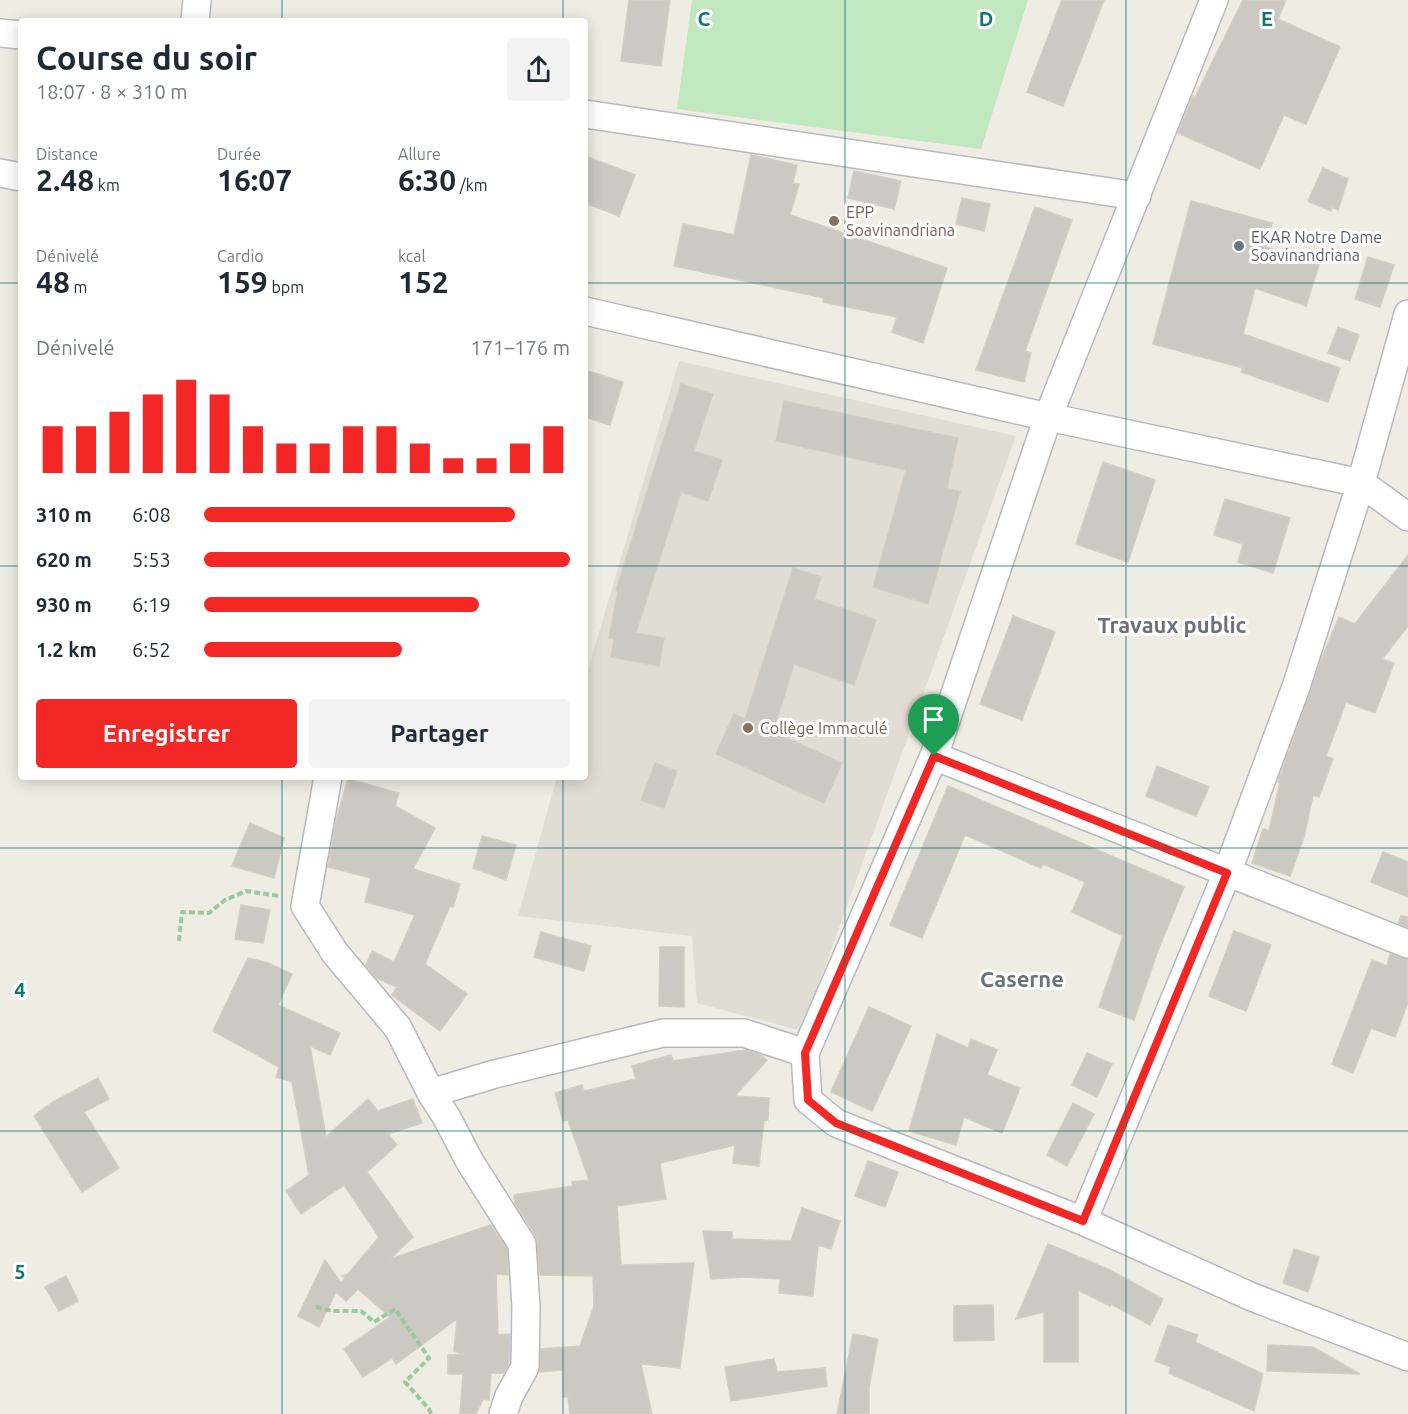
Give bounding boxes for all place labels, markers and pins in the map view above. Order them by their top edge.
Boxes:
place label: EPP Soavinandriana [846,203,955,239]
marker: EPP Soavinandriana [827,214,841,228]
place label: EKAR Notre Dame Soavinandriana [1251,228,1382,264]
marker: EKAR Notre Dame Soavinandriana [1232,239,1246,253]
pin [908,694,959,756]
place label: Collège Immaculé [760,719,888,737]
marker: Collège Immaculé [741,721,755,735]

